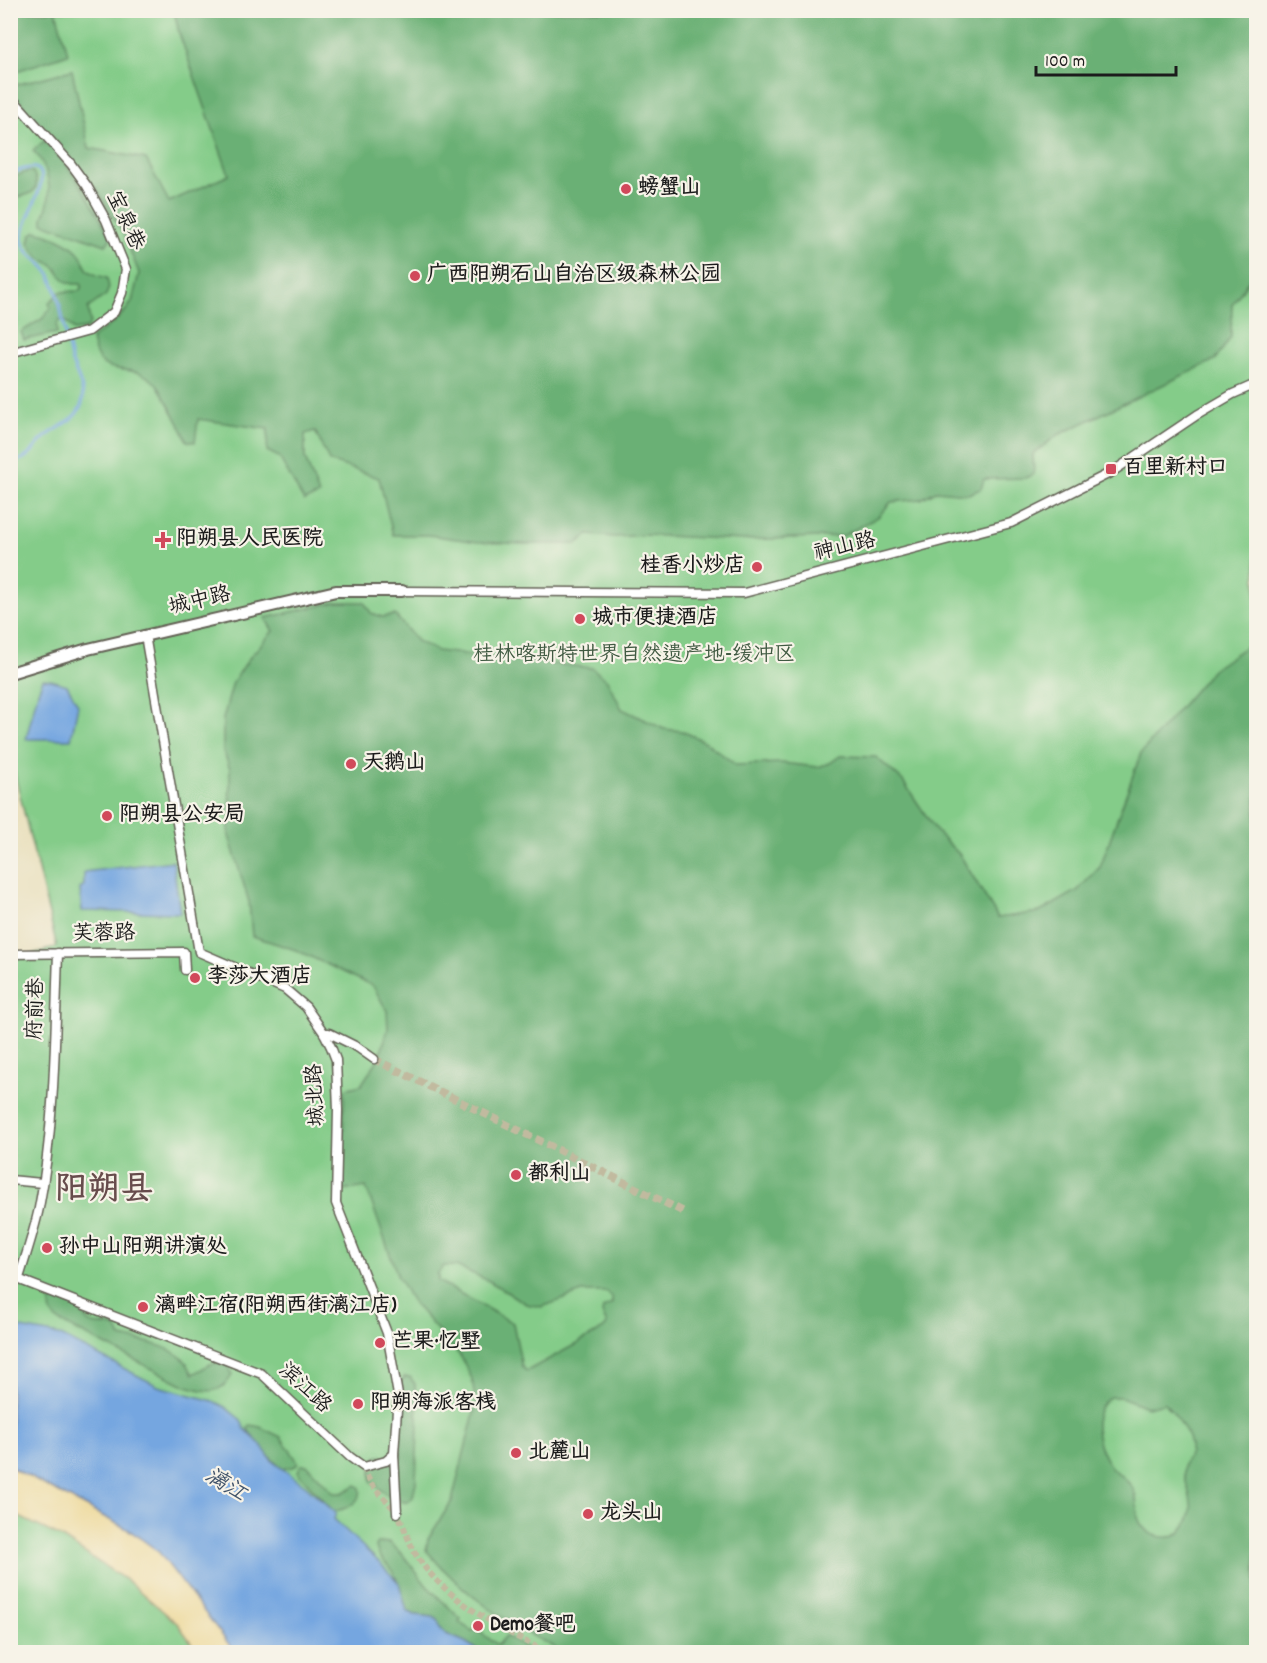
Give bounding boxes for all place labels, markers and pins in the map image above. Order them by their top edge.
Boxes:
place label: 螃蟹山 [638,174,701,204]
marker: 螃蟹山 [619,182,633,196]
place label: 广西阳朔石山自治区级森林公园 [427,261,721,291]
marker: 广西阳朔石山自治区级森林公园 [408,269,422,283]
place label: 百里新村口 [1123,454,1228,484]
marker: 百里新村口 [1104,462,1118,476]
place label: 阳朔县人民医院 [176,525,323,555]
marker: 阳朔县人民医院 [154,531,172,549]
place label: 桂香小炒店 [640,552,745,582]
marker: 桂香小炒店 [750,560,764,574]
place label: 城市便捷酒店 [592,604,718,634]
marker: 城市便捷酒店 [573,612,587,626]
place label: 天鹅山 [363,749,426,779]
marker: 天鹅山 [344,757,358,771]
place label: 阳朔县公安局 [119,801,245,831]
marker: 阳朔县公安局 [100,809,114,823]
place label: 李莎大酒店 [207,963,312,993]
marker: 李莎大酒店 [188,971,202,985]
place label: 都利山 [528,1160,591,1190]
marker: 都利山 [509,1168,523,1182]
place label: 孙中山阳朔讲演处 [59,1233,227,1263]
marker: 孙中山阳朔讲演处 [40,1241,54,1255]
place label: 漓畔江宿(阳朔西街漓江店) [155,1292,397,1322]
marker: 漓畔江宿(阳朔西街漓江店) [136,1300,150,1314]
place label: 芒果·忆墅 [392,1328,481,1358]
marker: 芒果·忆墅 [373,1336,387,1350]
place label: 阳朔海派客栈 [370,1389,496,1419]
marker: 阳朔海派客栈 [351,1397,365,1411]
place label: 北麓山 [528,1438,591,1468]
marker: 北麓山 [509,1446,523,1460]
place label: 龙头山 [600,1499,663,1529]
marker: 龙头山 [581,1507,595,1521]
place label: Demo餐吧 [490,1611,576,1641]
marker: Demo餐吧 [471,1619,485,1633]

